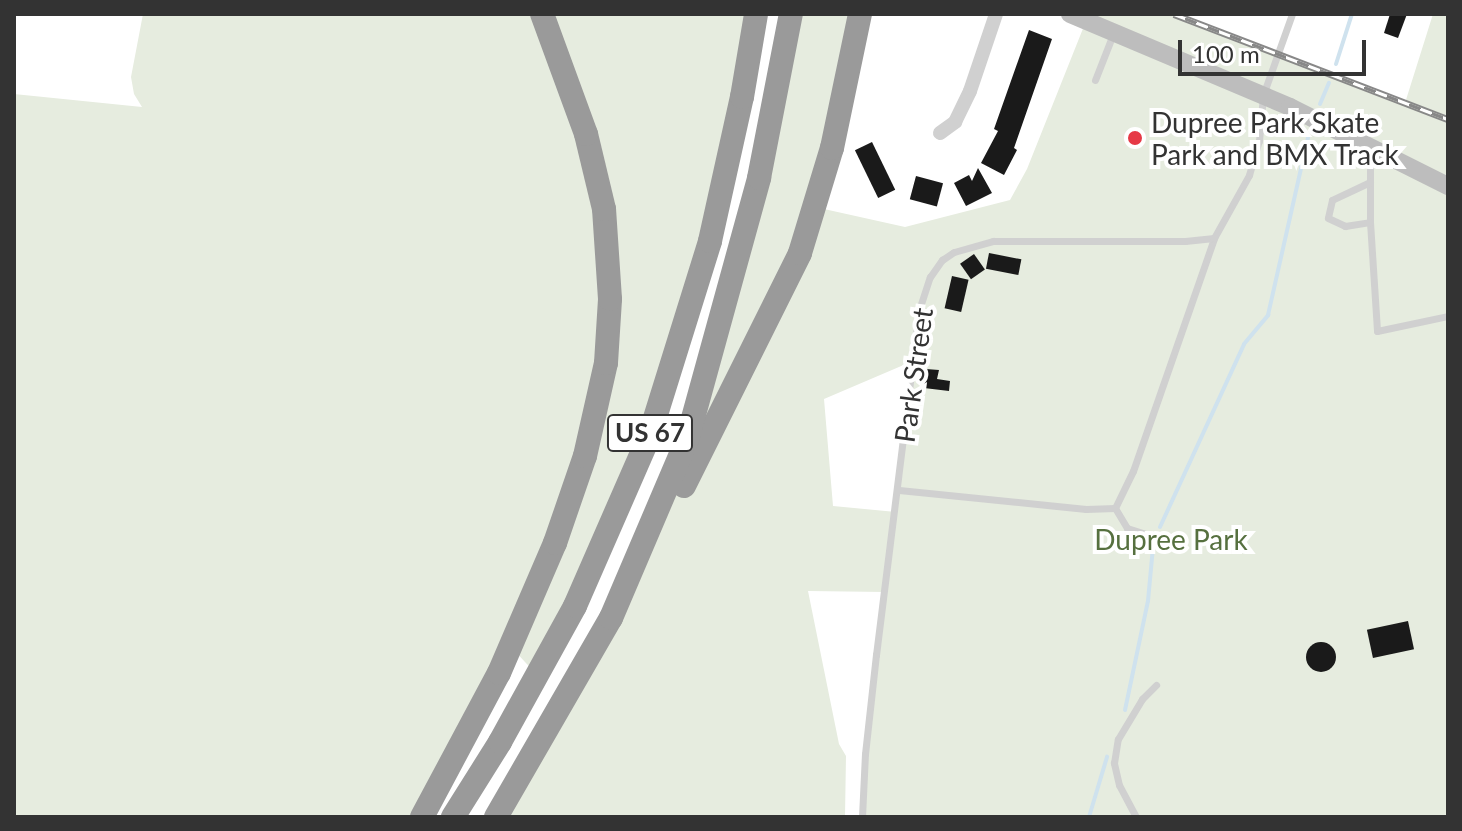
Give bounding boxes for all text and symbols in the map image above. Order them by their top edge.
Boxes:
scale bar [1182,24,1370,74]
text: 100 m [1192,39,1260,68]
place label: Dupree Park Skate Park and BMX Track [1151,105,1400,171]
marker: Dupree Park Skate Park and BMX Track [1126,129,1144,147]
street label: Park Street [887,306,939,444]
road number: US 67 [606,411,694,455]
park label: Dupree Park [1094,522,1248,556]

